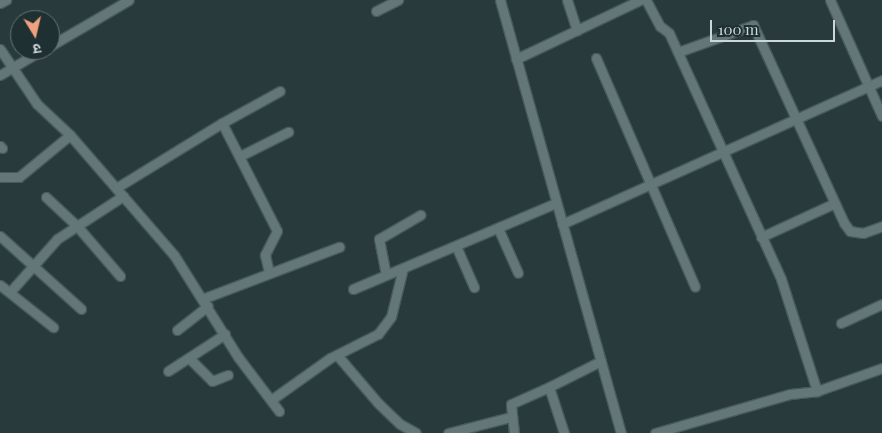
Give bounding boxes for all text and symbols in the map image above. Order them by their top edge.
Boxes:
north arrow [10,10,60,60]
scale bar [712,10,837,42]
text: 100 m [718,19,759,39]
text: उ [32,39,43,59]

